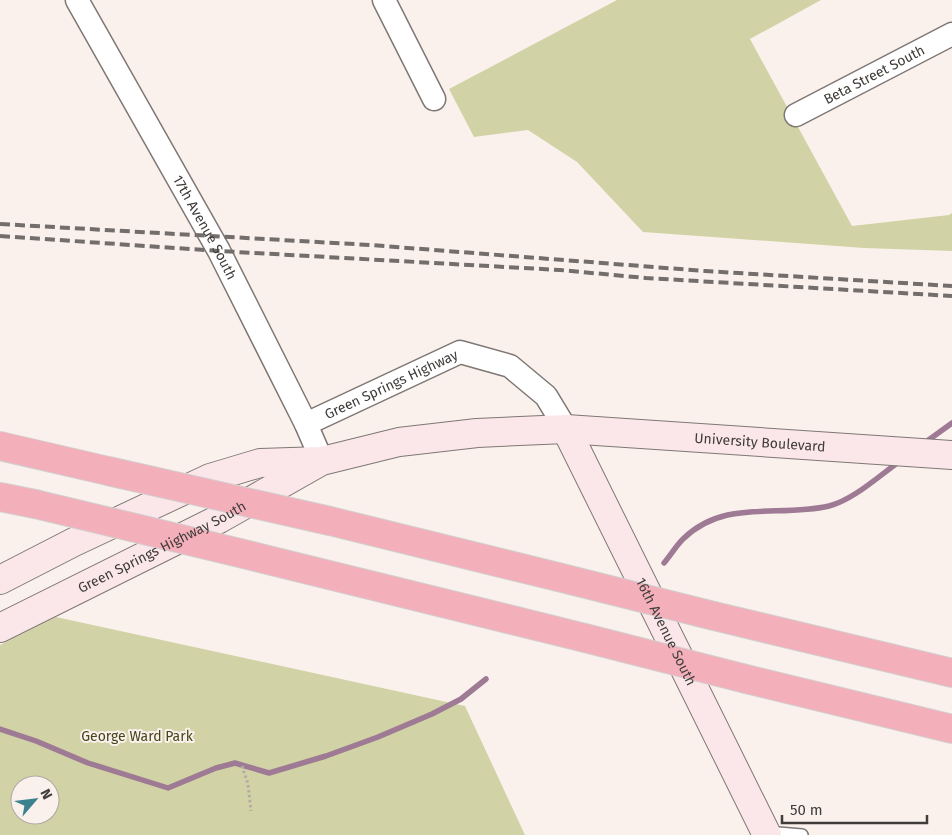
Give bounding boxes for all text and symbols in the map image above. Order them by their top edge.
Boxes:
street label: Beta Street South [821,42,928,108]
street label: 17th Avenue South [169,172,240,283]
street label: Green Springs Highway [322,346,461,423]
street label: University Boulevard [694,430,826,455]
street label: Green Springs Highway South [75,498,249,597]
street label: 16th Avenue South [632,575,700,688]
park label: George Ward Park [81,728,194,745]
north arrow [10,775,60,825]
text: N [36,786,56,802]
scale bar [782,792,927,824]
text: 50 m [790,801,823,819]

